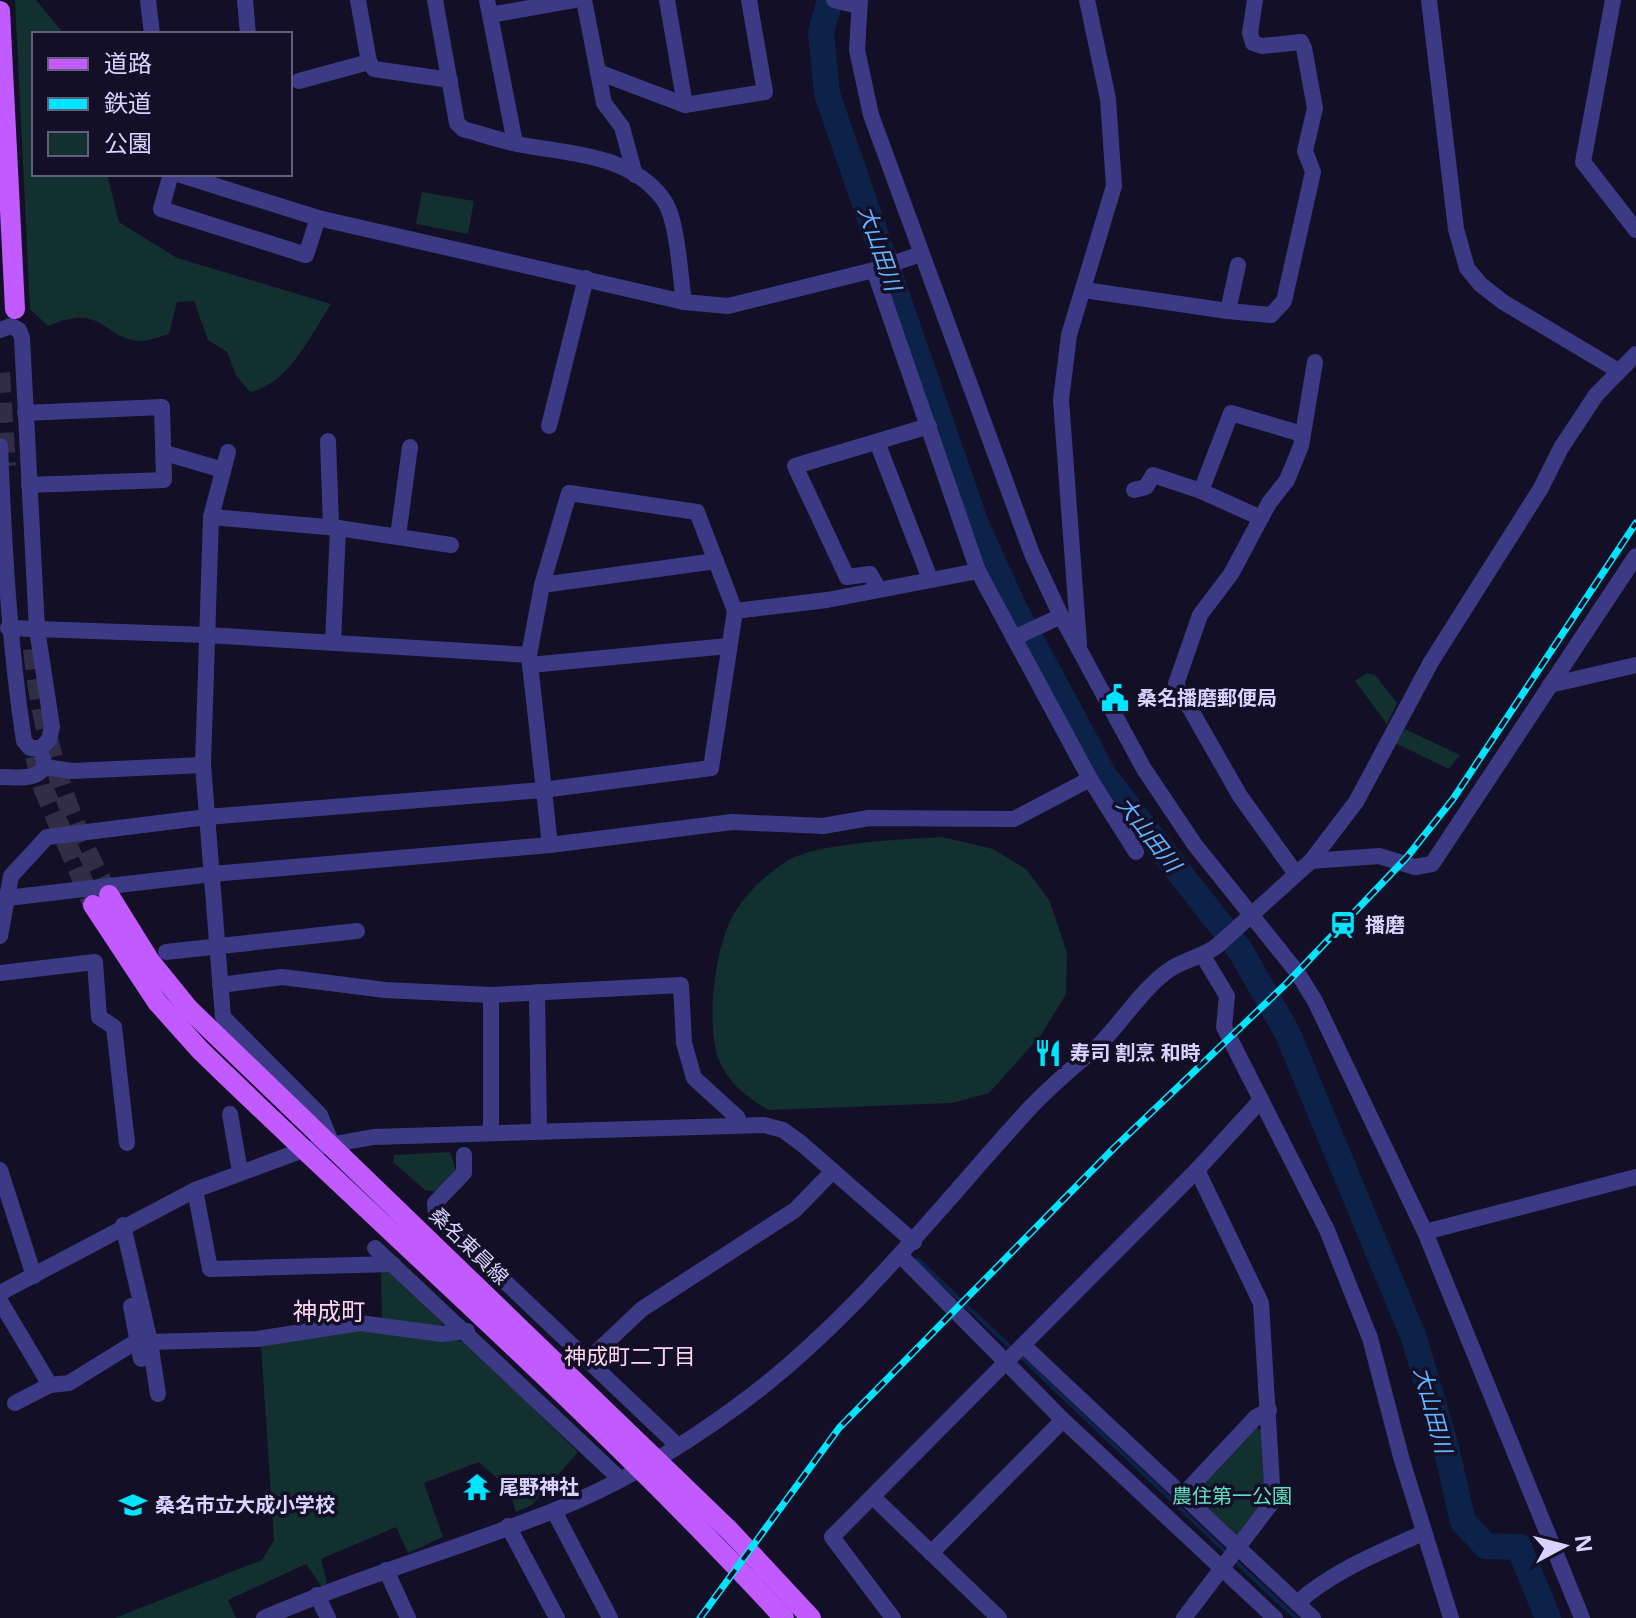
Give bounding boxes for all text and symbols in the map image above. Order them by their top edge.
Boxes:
legend [32,32,292,176]
text: 道路 [104,46,152,79]
text: 鉄道 [104,86,152,119]
text: 公園 [104,126,152,159]
water label: 大山田川 [852,201,910,296]
public building icon: 桑名播磨郵便局 [1100,683,1130,713]
place label: 桑名播磨郵便局 [1137,684,1277,711]
water label: 大山田川 [1111,789,1190,879]
station icon: 播磨 [1328,910,1358,940]
place label: 播磨 [1365,911,1405,938]
restaurant icon: 寿司 割烹 和時 [1033,1038,1063,1068]
place label: 寿司 割烹 和時 [1070,1039,1200,1066]
street label: 桑名東員線 [424,1201,515,1290]
district label: 神成町 [293,1294,365,1327]
district label: 神成町二丁目 [564,1340,696,1370]
water label: 大山田川 [1408,1363,1460,1458]
temple icon: 尾野神社 [462,1472,492,1502]
place label: 尾野神社 [499,1473,579,1500]
park label: 農住第一公園 [1172,1482,1292,1509]
school or university icon: 桑名市立大成小学校 [118,1490,148,1520]
place label: 桑名市立大成小学校 [155,1491,335,1518]
north arrow [1524,1506,1604,1586]
text: N [1569,1533,1601,1554]

